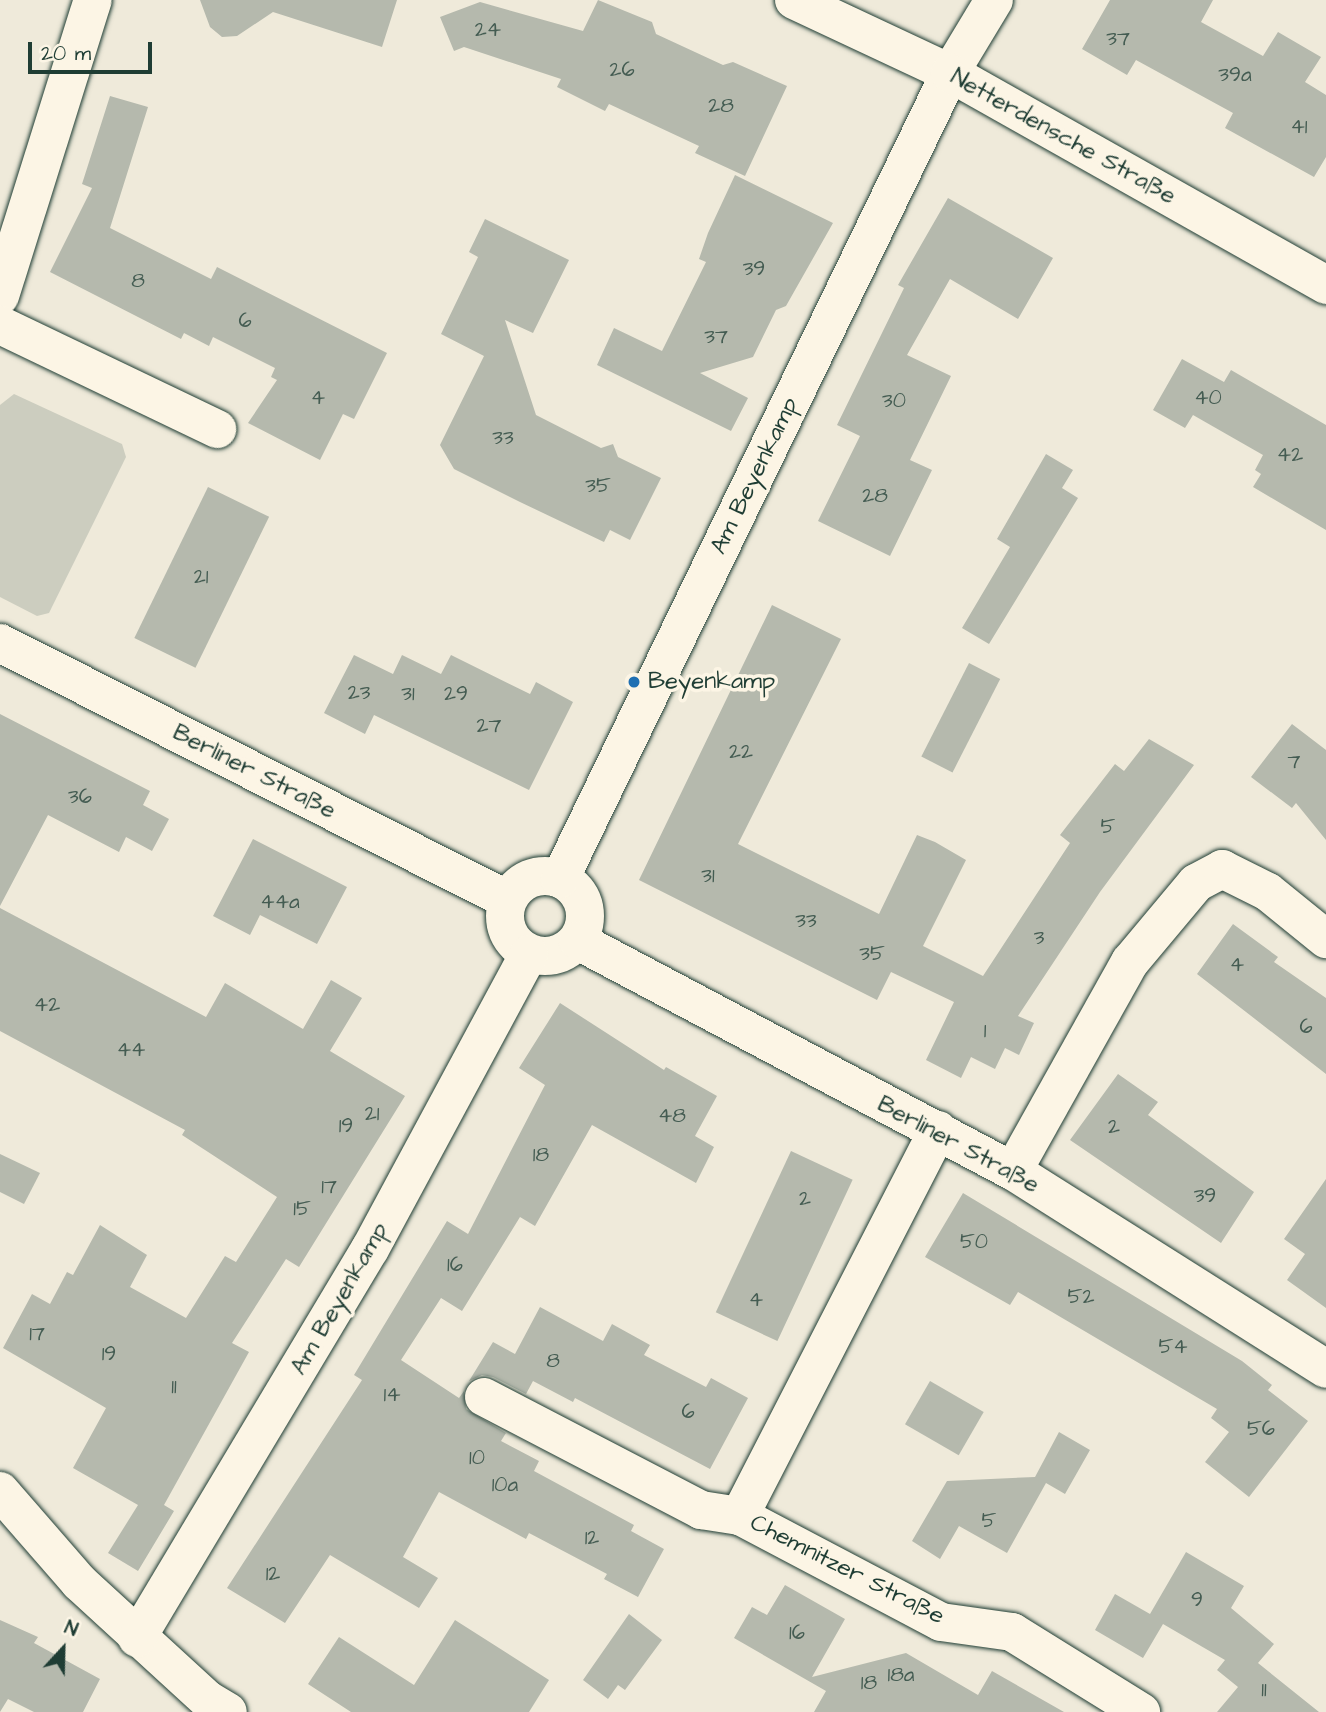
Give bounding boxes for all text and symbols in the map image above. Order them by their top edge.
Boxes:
house number: 24 [475,17,501,43]
house number: 37 [1106,26,1130,52]
scale bar [32,28,156,72]
text: 20 m [41,39,91,68]
house number: 26 [609,57,635,83]
house number: 39a [1218,62,1252,88]
street label: Netterdensche Straße [945,63,1181,211]
house number: 28 [708,93,734,119]
house number: 41 [1291,114,1307,140]
house number: 39 [743,256,765,282]
house number: 8 [131,268,145,294]
house number: 6 [238,308,252,334]
house number: 37 [704,324,728,350]
house number: 4 [311,385,325,411]
house number: 40 [1194,385,1222,411]
house number: 30 [882,388,906,414]
street label: Am Beyenkamp [705,393,805,559]
house number: 33 [492,425,514,451]
house number: 42 [1277,442,1303,468]
house number: 35 [585,473,611,499]
house number: 28 [862,483,888,509]
house number: 21 [194,564,208,590]
place label: Beyenkamp [648,668,775,696]
marker: Beyenkamp [626,674,642,690]
house number: 23 [348,680,370,706]
house number: 31 [401,681,415,707]
house number: 29 [444,681,468,707]
house number: 27 [477,713,501,739]
street label: Berliner Straße [168,719,340,825]
house number: 22 [729,739,753,765]
house number: 7 [1288,749,1300,775]
house number: 36 [68,784,92,810]
house number: 5 [1101,814,1115,840]
house number: 31 [701,863,715,889]
house number: 44a [260,889,300,915]
house number: 33 [795,908,817,934]
house number: 3 [1034,925,1044,951]
house number: 35 [859,941,885,967]
house number: 4 [1230,952,1244,978]
house number: 42 [34,992,60,1018]
house number: 6 [1299,1014,1313,1040]
house number: 1 [984,1018,986,1044]
house number: 44 [117,1037,145,1063]
street label: Berliner Straße [872,1090,1044,1200]
house number: 21 [365,1101,379,1127]
house number: 48 [658,1103,686,1129]
house number: 19 [339,1113,353,1139]
house number: 2 [1108,1114,1120,1140]
house number: 18 [533,1142,549,1168]
house number: 17 [321,1174,337,1200]
house number: 39 [1194,1183,1216,1209]
house number: 2 [799,1186,811,1212]
house number: 15 [293,1196,311,1222]
street label: Am Beyenkamp [285,1218,395,1380]
house number: 50 [960,1229,988,1255]
house number: 16 [447,1252,463,1278]
house number: 52 [1068,1284,1094,1310]
house number: 4 [749,1287,763,1313]
house number: 17 [29,1321,45,1347]
house number: 54 [1158,1334,1188,1360]
house number: 19 [102,1341,116,1367]
house number: 8 [546,1348,560,1374]
house number: 11 [171,1374,177,1400]
house number: 14 [384,1382,400,1408]
house number: 6 [681,1399,695,1425]
house number: 56 [1247,1416,1275,1442]
house number: 10 [469,1445,485,1471]
house number: 10a [492,1472,518,1498]
house number: 5 [982,1508,996,1534]
street label: Chemnitzer Straße [745,1509,949,1631]
house number: 12 [585,1525,599,1551]
house number: 12 [266,1561,280,1587]
house number: 9 [1191,1587,1203,1613]
north arrow [28,1614,98,1684]
text: N [60,1614,82,1644]
house number: 16 [789,1620,805,1646]
house number: 18a [888,1662,914,1688]
house number: 18 [861,1670,877,1696]
house number: 11 [1261,1677,1267,1703]

